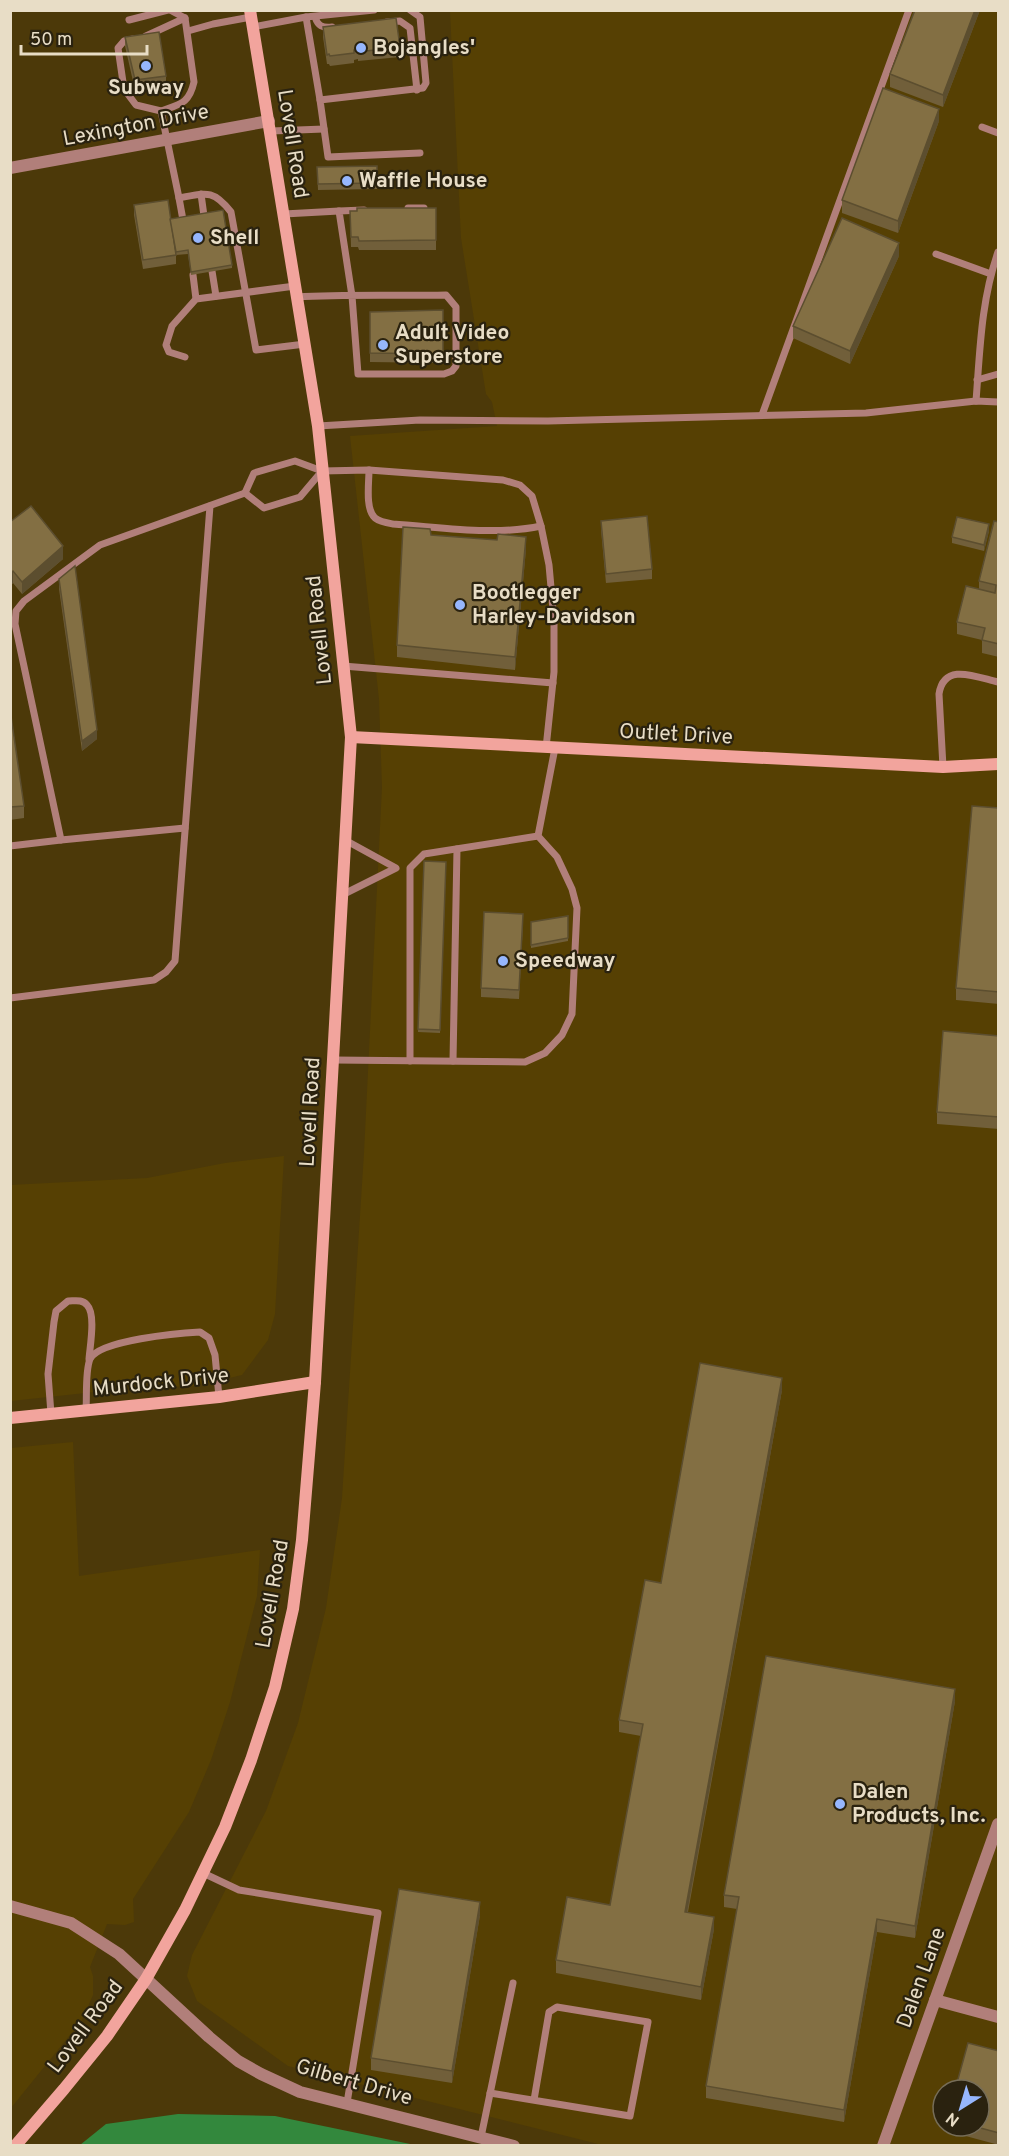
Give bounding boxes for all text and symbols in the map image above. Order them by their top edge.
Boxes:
scale bar [21,18,147,56]
text: 50 m [30,29,72,52]
place label: Bojangles' [373,35,475,62]
marker: Bojangles' [354,41,368,55]
marker: Subway [139,59,153,73]
place label: Subway [108,75,184,102]
street label: Lovell Road [270,88,314,200]
street label: Lexington Drive [61,99,211,153]
place label: Waffle House [359,168,487,195]
marker: Waffle House [340,174,354,188]
place label: Shell [210,225,259,252]
marker: Shell [191,231,205,245]
place label: Adult Video Superstore [395,320,510,371]
marker: Adult Video Superstore [376,338,390,352]
street label: Lovell Road [301,574,339,686]
place label: Bootlegger Harley-Davidson [472,580,636,631]
marker: Bootlegger Harley-Davidson [453,598,467,612]
street label: Outlet Drive [618,719,734,751]
place label: Speedway [515,948,615,975]
marker: Speedway [496,954,510,968]
street label: Lovell Road [295,1056,327,1168]
street label: Murdock Drive [92,1362,230,1404]
street label: Lovell Road [250,1538,296,1650]
place label: Dalen Products, Inc. [852,1779,986,1830]
marker: Dalen Products, Inc. [833,1797,847,1811]
street label: Dalen Lane [891,1924,953,2032]
street label: Lovell Road [42,1975,130,2079]
street label: Gilbert Drive [293,2053,415,2113]
north arrow [931,2078,991,2138]
text: N [943,2107,964,2130]

